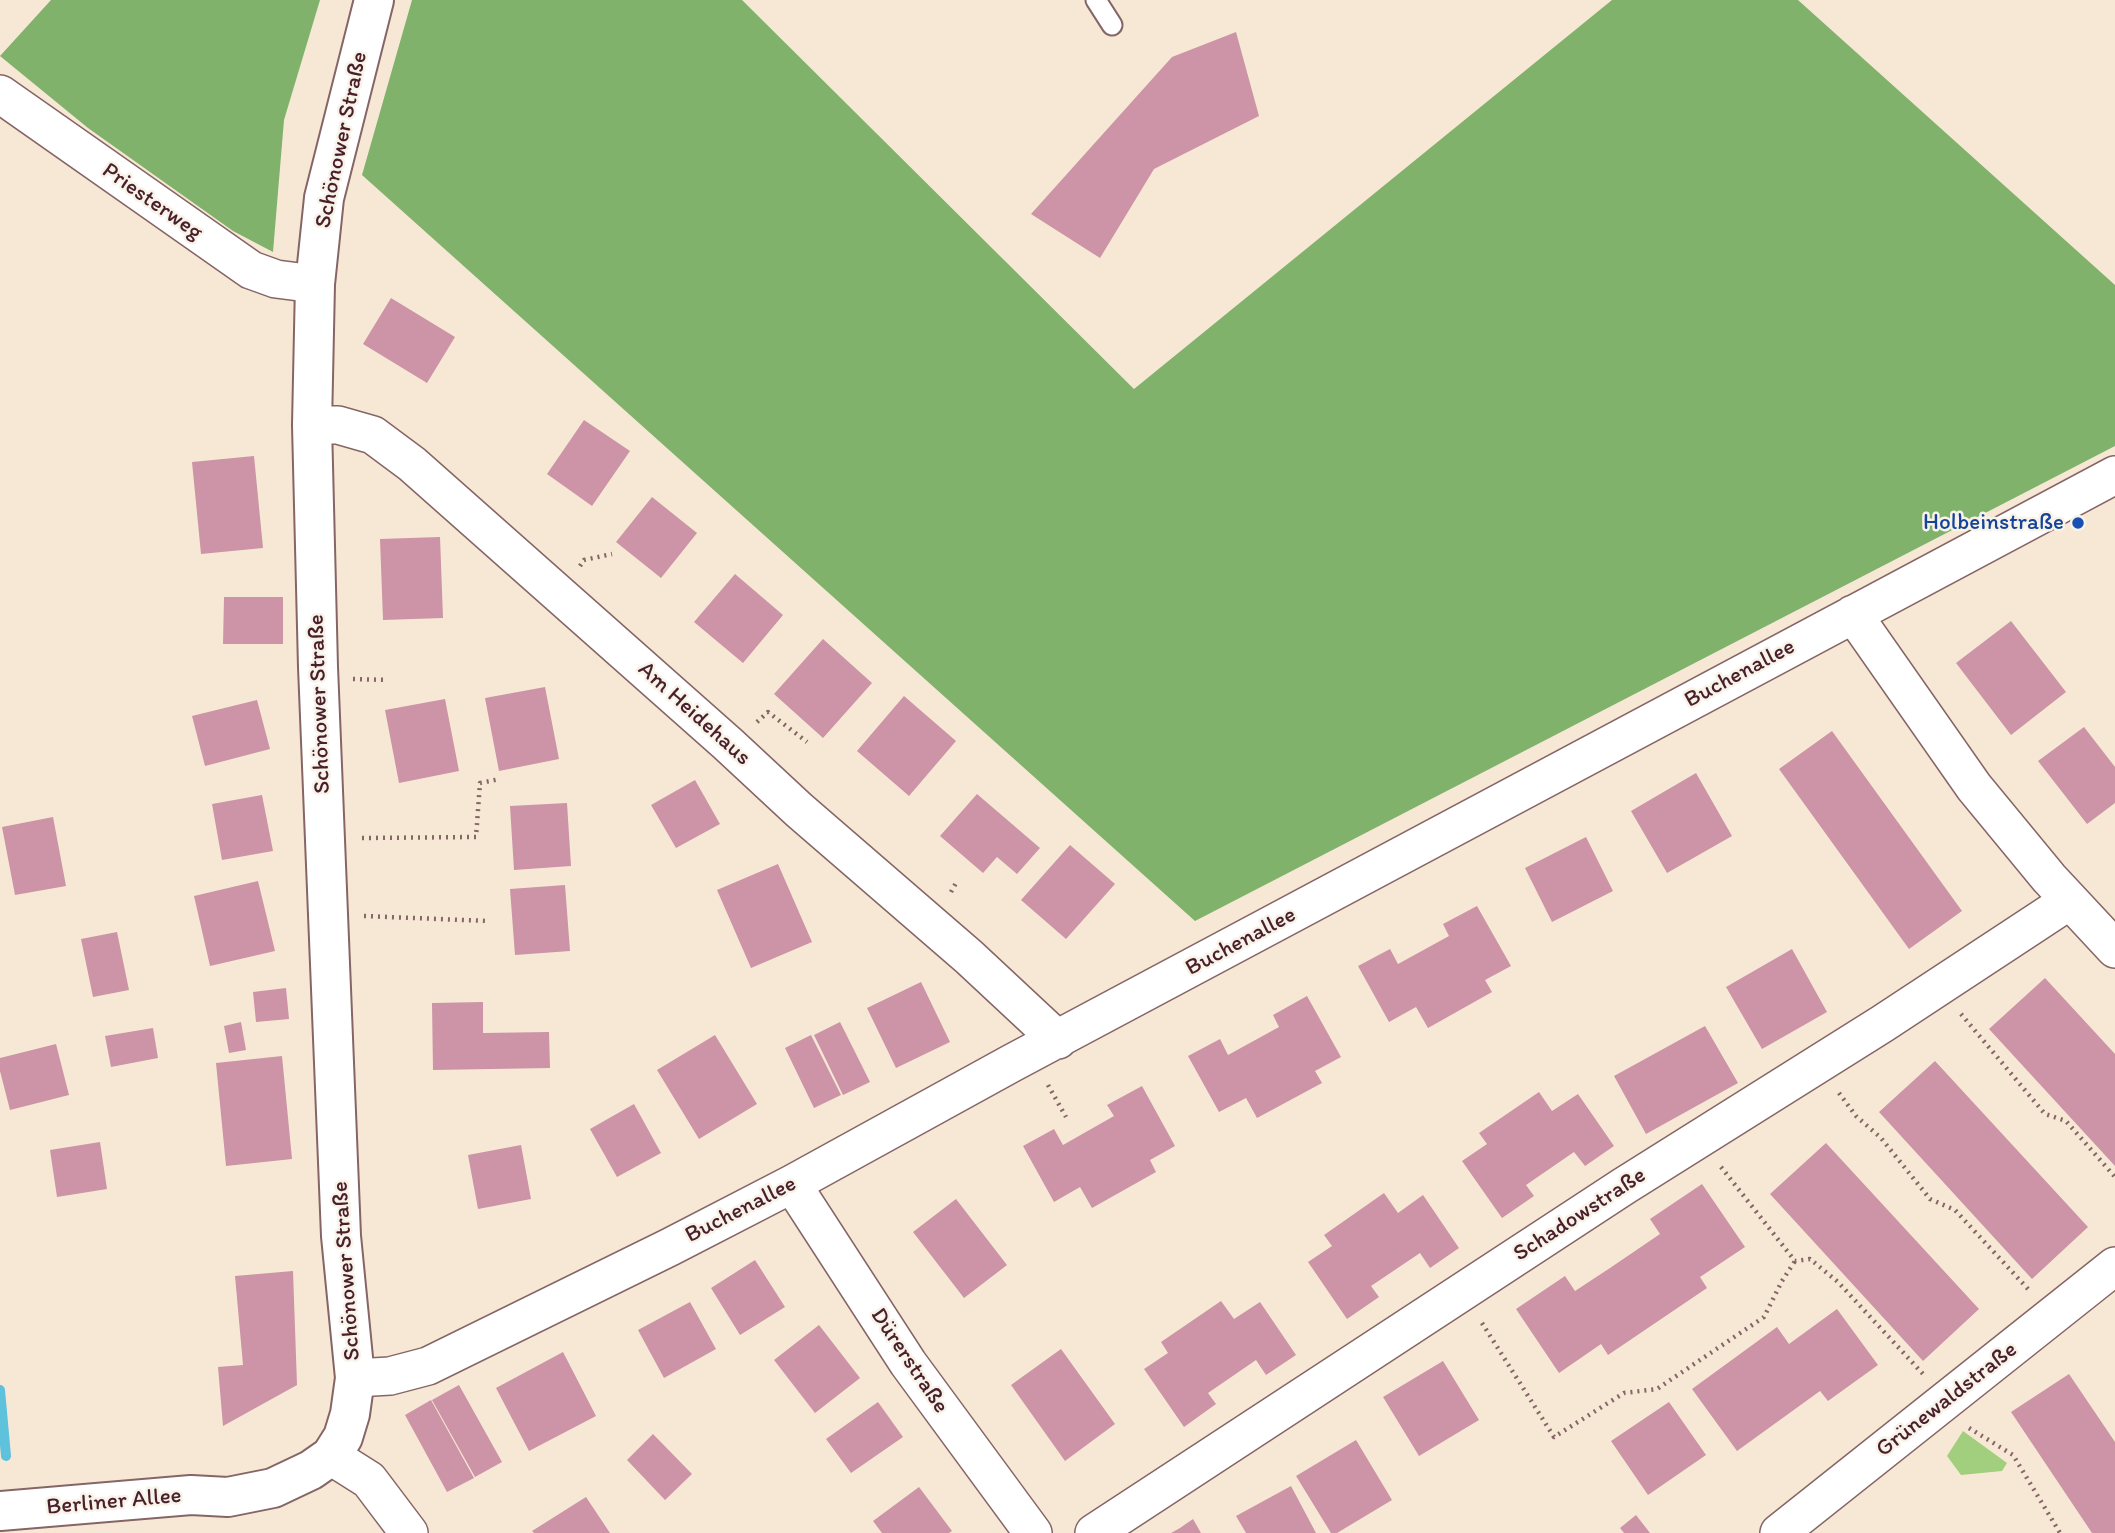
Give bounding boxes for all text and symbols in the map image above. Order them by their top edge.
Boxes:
street label: Schönower Straße [310,49,374,231]
street label: Priesterweg [96,157,208,247]
place label: Holbeinstraße [1923,509,2064,537]
marker: Holbeinstraße [2070,515,2086,531]
street label: Schönower Straße [303,614,337,794]
street label: Buchenallee [1680,633,1800,715]
street label: Am Heidehaus [632,656,756,772]
street label: Buchenallee [1181,901,1301,983]
street label: Schadowstraße [1509,1162,1651,1268]
street label: Buchenallee [681,1170,801,1250]
street label: Schönower Straße [327,1180,367,1362]
street label: Dürerstraße [864,1303,954,1419]
street label: Grünewaldstraße [1871,1336,2023,1464]
street label: Berliner Allee [45,1482,183,1522]

